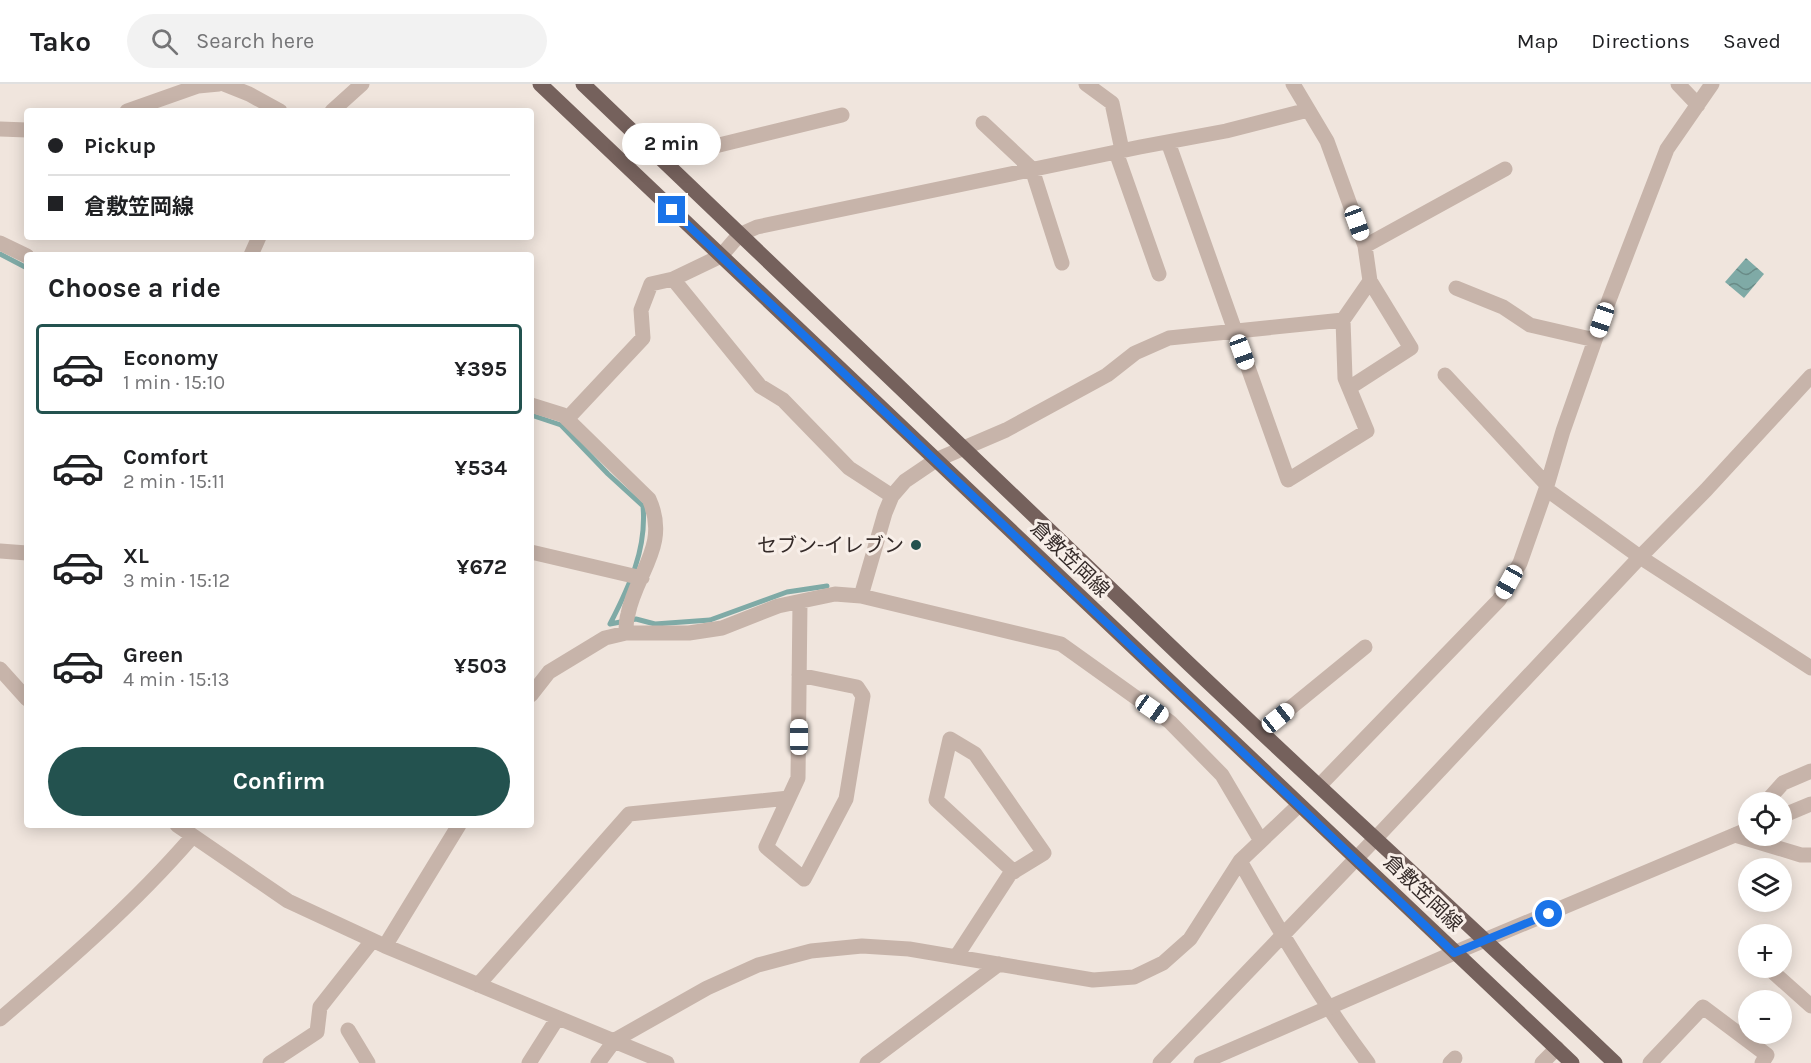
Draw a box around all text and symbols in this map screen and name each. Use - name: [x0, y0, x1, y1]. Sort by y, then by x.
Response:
- search box: [127, 14, 547, 68]
- text: Tako: [30, 25, 91, 58]
- icon: search: [148, 25, 181, 58]
- text: Search here: [196, 28, 314, 54]
- text: Map: [1517, 29, 1558, 53]
- text: Directions: [1591, 29, 1690, 53]
- text: Saved: [1723, 29, 1781, 53]
- callout: 2 min: [622, 123, 722, 165]
- text: 2 min: [644, 132, 699, 155]
- text: Pickup: [84, 133, 156, 159]
- text: 倉敷笠岡線: [84, 194, 194, 220]
- route end: [658, 196, 685, 223]
- car: [1342, 203, 1372, 243]
- text: Choose a ride: [48, 272, 221, 304]
- car: [1588, 300, 1616, 340]
- car: [1227, 332, 1257, 372]
- icon: car: [51, 342, 105, 396]
- text: Economy: [123, 345, 218, 371]
- text: ¥395: [454, 356, 507, 382]
- text: 1 min · 15:10: [123, 371, 225, 394]
- icon: car: [51, 441, 105, 495]
- text: Comfort: [123, 444, 208, 470]
- text: ¥534: [455, 455, 507, 481]
- text: 2 min · 15:11: [123, 470, 225, 493]
- street label: 倉敷笠岡線: [1026, 516, 1114, 602]
- place label: セブン-イレブン: [757, 534, 904, 557]
- marker: セブン-イレブン: [909, 538, 923, 552]
- icon: car: [51, 540, 105, 594]
- text: XL: [123, 543, 149, 569]
- text: ¥672: [456, 554, 507, 580]
- car: [1492, 562, 1526, 602]
- text: 3 min · 15:12: [123, 569, 230, 592]
- icon: car: [51, 639, 105, 693]
- text: Green: [123, 642, 184, 668]
- text: ¥503: [454, 653, 507, 679]
- text: 4 min · 15:13: [123, 668, 230, 691]
- car: [1132, 691, 1172, 727]
- car: [1258, 700, 1298, 736]
- car: [790, 719, 808, 755]
- button: Confirm: [48, 747, 510, 816]
- map controls: [1738, 792, 1792, 1044]
- button: locate: [1738, 792, 1792, 846]
- street label: 倉敷笠岡線: [1379, 850, 1467, 936]
- button: layers: [1738, 858, 1792, 912]
- route start: [1535, 900, 1562, 927]
- button: +: [1738, 924, 1792, 978]
- button: −: [1738, 990, 1792, 1044]

